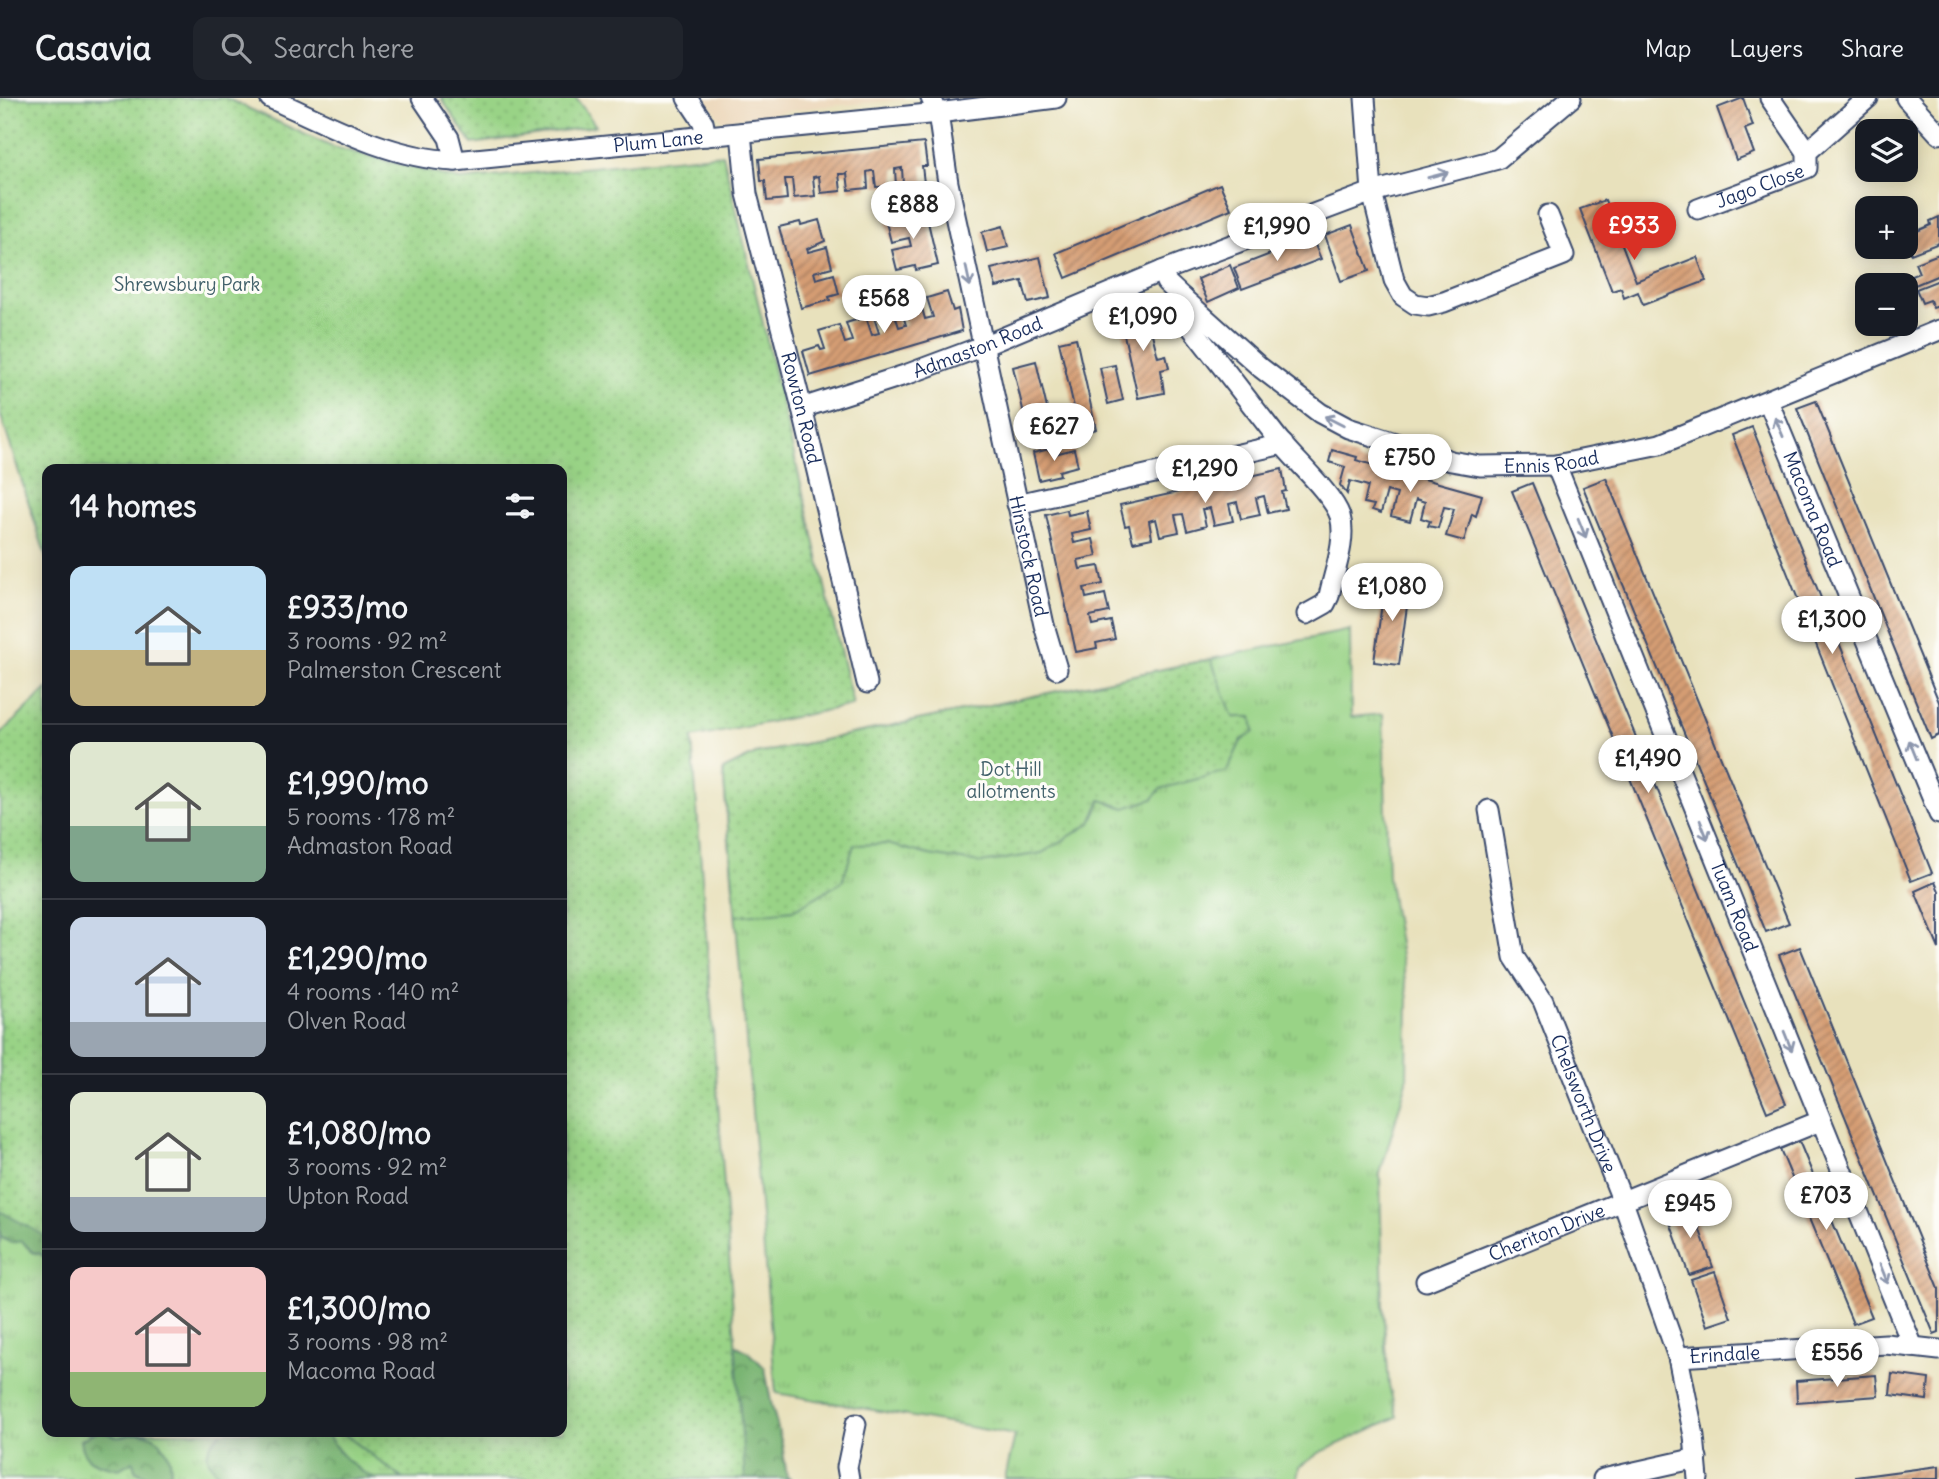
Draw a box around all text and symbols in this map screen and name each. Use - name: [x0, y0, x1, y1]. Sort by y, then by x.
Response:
- search box: [193, 17, 683, 80]
- text: Casavia: [35, 27, 151, 69]
- icon: search: [217, 29, 255, 67]
- text: Search here: [273, 32, 414, 65]
- text: Map: [1645, 33, 1691, 63]
- text: Layers: [1729, 33, 1803, 63]
- text: Share: [1841, 33, 1904, 63]
- map controls: [1855, 119, 1918, 336]
- button: layers: [1855, 119, 1918, 182]
- street label: Plum Lane: [612, 124, 704, 157]
- street label: Jago Close: [1712, 158, 1807, 213]
- one-way arrow: [1426, 168, 1449, 181]
- pin: £888: [872, 181, 954, 241]
- text: £888: [887, 189, 939, 218]
- button: +: [1855, 196, 1918, 259]
- pin: £933: [1593, 202, 1675, 262]
- pin: £1,990: [1220, 204, 1334, 263]
- text: £933: [1608, 210, 1660, 239]
- text: £1,990: [1243, 211, 1311, 240]
- one-way arrow: [962, 264, 976, 287]
- park label: Shrewsbury Park: [114, 272, 261, 296]
- button: −: [1855, 273, 1918, 336]
- pin: £568: [843, 275, 925, 335]
- text: £568: [858, 283, 910, 312]
- pin: £1,090: [1086, 294, 1200, 353]
- text: £1,090: [1108, 301, 1178, 330]
- street label: Admaston Road: [910, 311, 1046, 383]
- street label: Rowton Road: [776, 349, 827, 466]
- pin: £627: [1013, 404, 1095, 463]
- text: £627: [1029, 411, 1079, 440]
- one-way arrow: [1324, 413, 1345, 427]
- one-way arrow: [1771, 417, 1784, 439]
- pin: £750: [1369, 434, 1451, 494]
- text: £750: [1384, 442, 1436, 471]
- street label: Ennis Road: [1504, 445, 1601, 478]
- pin: £1,290: [1148, 446, 1262, 505]
- street label: Macoma Road: [1778, 448, 1847, 570]
- text: £1,290: [1172, 453, 1238, 482]
- text: 14 homes: [70, 487, 197, 525]
- icon: filters: [501, 487, 539, 525]
- street label: Hinstock Road: [1004, 493, 1054, 619]
- one-way arrow: [1576, 517, 1589, 538]
- pin: £1,080: [1335, 564, 1449, 623]
- text: £1,080: [1357, 571, 1427, 600]
- text: £933/mo: [287, 588, 408, 626]
- icon: home: [126, 594, 210, 678]
- pin: £1,300: [1775, 596, 1889, 656]
- text: £1,300: [1797, 604, 1867, 633]
- text: 3 rooms · 92 m²: [287, 626, 447, 655]
- text: Palmerston Crescent: [287, 655, 502, 684]
- pin: £1,490: [1591, 736, 1705, 795]
- one-way arrow: [1906, 740, 1919, 762]
- text: £1,490: [1614, 743, 1682, 772]
- park label: Dot Hill allotments: [966, 757, 1056, 803]
- text: £1,990/mo: [287, 764, 429, 802]
- icon: home: [126, 770, 210, 854]
- text: 5 rooms · 178 m²: [287, 802, 455, 831]
- one-way arrow: [1698, 818, 1711, 840]
- text: Admaston Road: [287, 831, 452, 860]
- street label: Tuam Road: [1705, 857, 1764, 955]
- text: £1,290/mo: [287, 939, 428, 977]
- icon: home: [126, 945, 210, 1029]
- text: 4 rooms · 140 m²: [287, 977, 459, 1006]
- text: Olven Road: [287, 1006, 406, 1035]
- one-way arrow: [1783, 1030, 1796, 1051]
- street label: Chelsworth Drive: [1545, 1031, 1622, 1176]
- text: £1,080/mo: [287, 1114, 431, 1152]
- icon: home: [126, 1120, 210, 1204]
- text: 3 rooms · 92 m²: [287, 1152, 447, 1181]
- pin: £703: [1785, 1172, 1867, 1232]
- pin: £945: [1649, 1180, 1731, 1240]
- text: £703: [1800, 1180, 1852, 1209]
- text: Upton Road: [287, 1181, 409, 1210]
- text: £945: [1664, 1188, 1716, 1217]
- street label: Cheriton Drive: [1485, 1198, 1608, 1266]
- one-way arrow: [1878, 1263, 1891, 1285]
- text: £1,300/mo: [287, 1289, 431, 1327]
- icon: home: [126, 1295, 210, 1379]
- text: 3 rooms · 98 m²: [287, 1327, 448, 1356]
- pin: £556: [1796, 1330, 1878, 1389]
- text: £556: [1811, 1337, 1863, 1366]
- street label: Erindale: [1689, 1340, 1761, 1368]
- text: Macoma Road: [287, 1356, 436, 1385]

